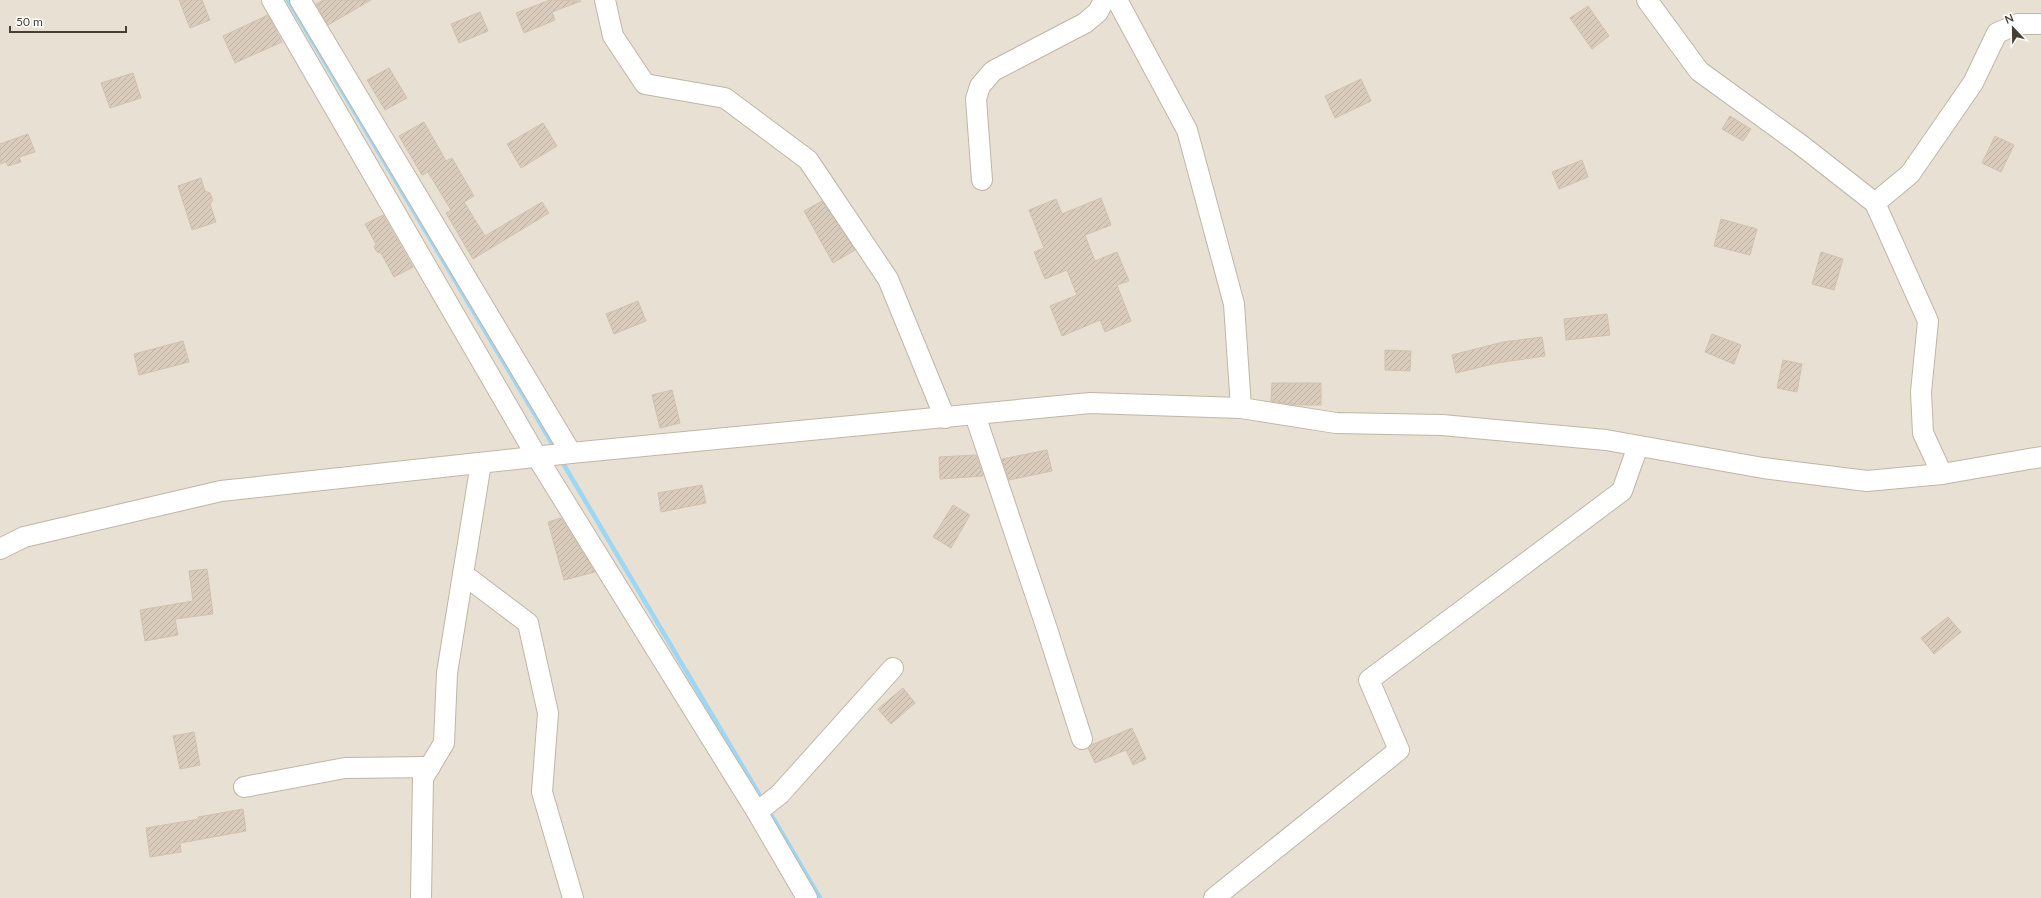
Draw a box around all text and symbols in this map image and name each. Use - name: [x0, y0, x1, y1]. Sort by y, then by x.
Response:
- scale bar: [10, 8, 126, 34]
- north arrow: [1993, 8, 2033, 48]
- text: N: [2003, 11, 2015, 26]
- text: 50 m: [16, 14, 43, 29]

